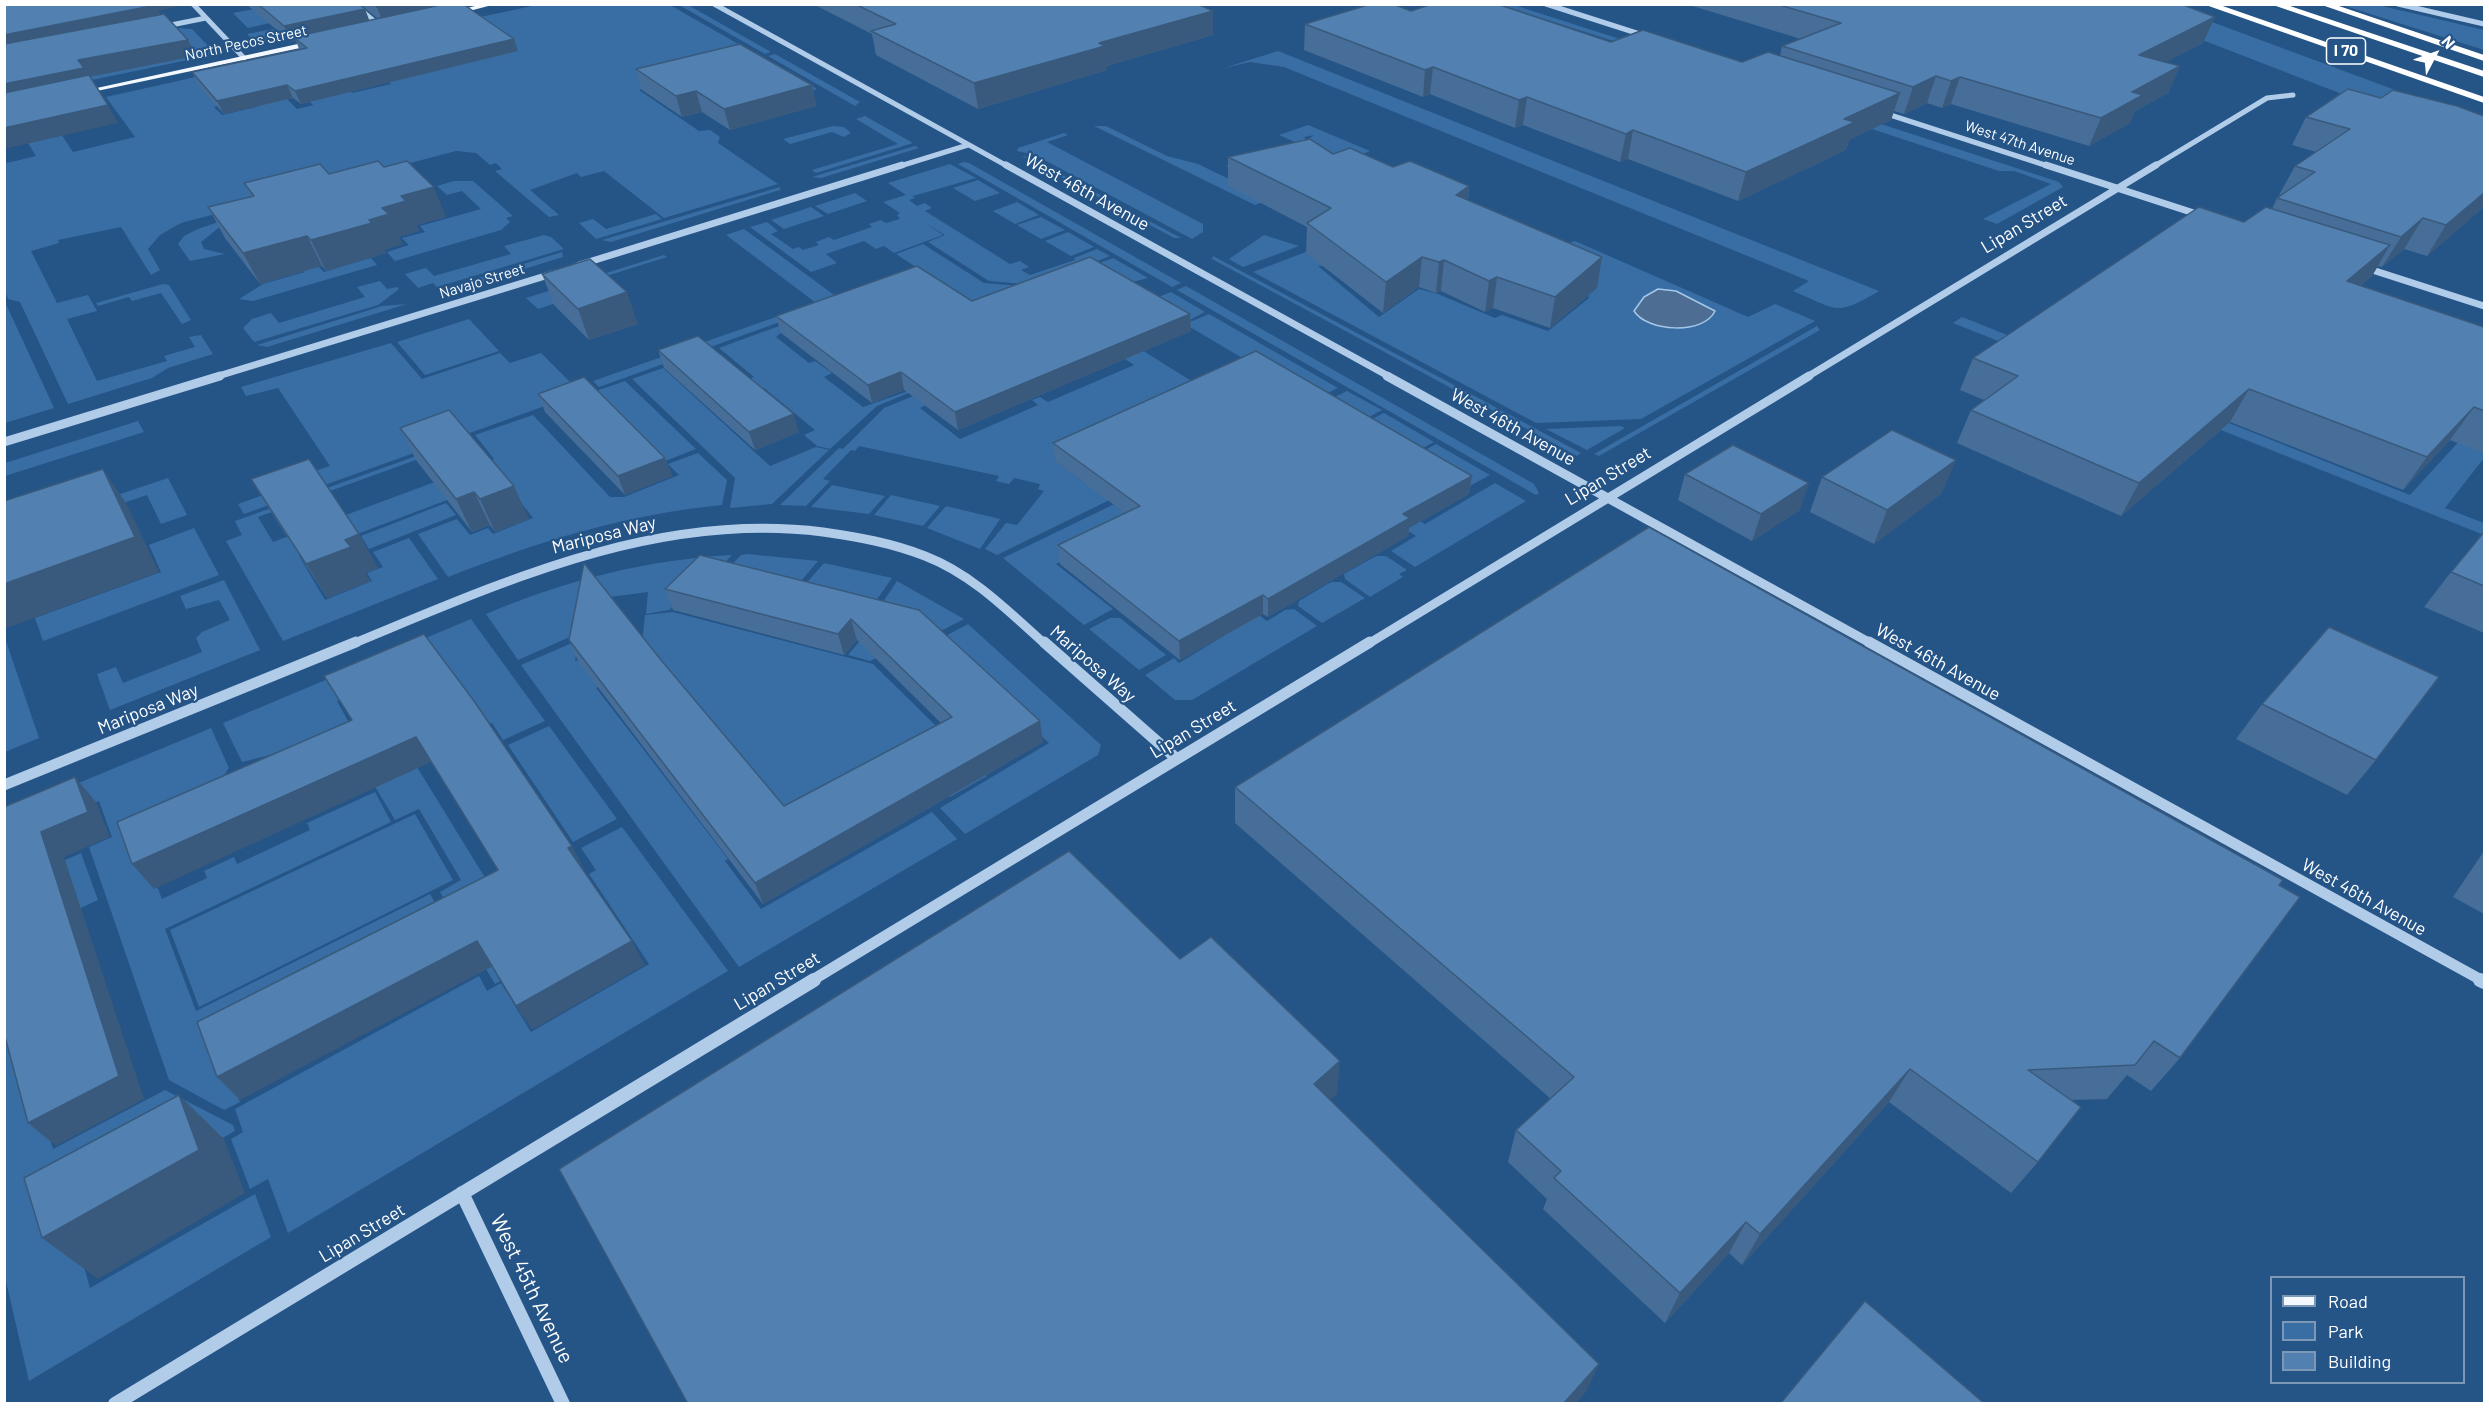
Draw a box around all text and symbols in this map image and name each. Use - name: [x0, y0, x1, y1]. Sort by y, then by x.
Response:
- street label: North Pecos Street: [183, 21, 309, 65]
- north arrow: [2405, 24, 2465, 84]
- text: N: [2438, 32, 2460, 52]
- road number: I 70: [2326, 38, 2366, 64]
- street label: West 47th Avenue: [1962, 117, 2078, 169]
- street label: West 46th Avenue: [1021, 149, 1153, 235]
- street label: Lipan Street: [1977, 190, 2071, 258]
- street label: Navajo Street: [437, 260, 527, 302]
- street label: West 46th Avenue: [1447, 384, 1579, 470]
- street label: Lipan Street: [1561, 442, 1655, 510]
- street label: Mariposa Way: [550, 512, 658, 558]
- street label: West 46th Avenue: [1872, 619, 2004, 705]
- street label: Mariposa Way: [1046, 621, 1140, 707]
- street label: Mariposa Way: [95, 679, 201, 739]
- street label: Lipan Street: [1146, 695, 1240, 763]
- street label: West 46th Avenue: [2298, 854, 2430, 940]
- street label: Lipan Street: [730, 947, 824, 1015]
- street label: Lipan Street: [315, 1199, 409, 1267]
- street label: West 45th Avenue: [485, 1210, 579, 1368]
- legend: [2270, 1276, 2465, 1384]
- text: Road: [2328, 1290, 2368, 1312]
- text: Park: [2328, 1320, 2363, 1342]
- text: Building: [2328, 1350, 2391, 1372]

